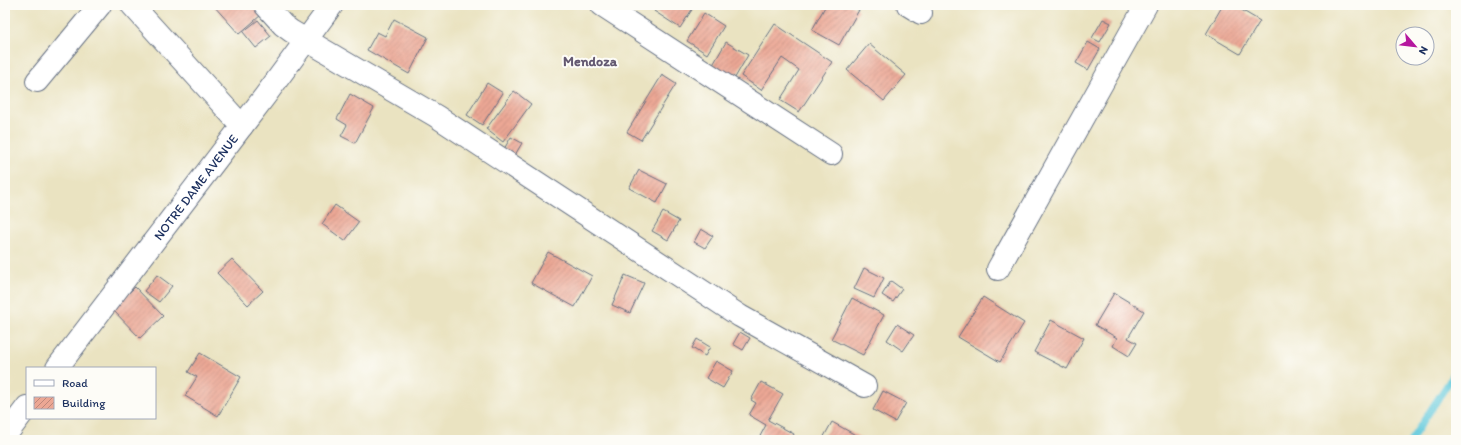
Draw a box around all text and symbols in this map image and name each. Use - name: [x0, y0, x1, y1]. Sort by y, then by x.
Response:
- north arrow: [1395, 26, 1435, 66]
- text: N: [1416, 44, 1431, 57]
- district label: Mendoza: [563, 53, 618, 70]
- street label: NOTRE DAME AVENUE: [151, 131, 241, 243]
- legend: [26, 367, 156, 419]
- text: Road: [62, 376, 88, 390]
- text: Building: [62, 396, 106, 410]

